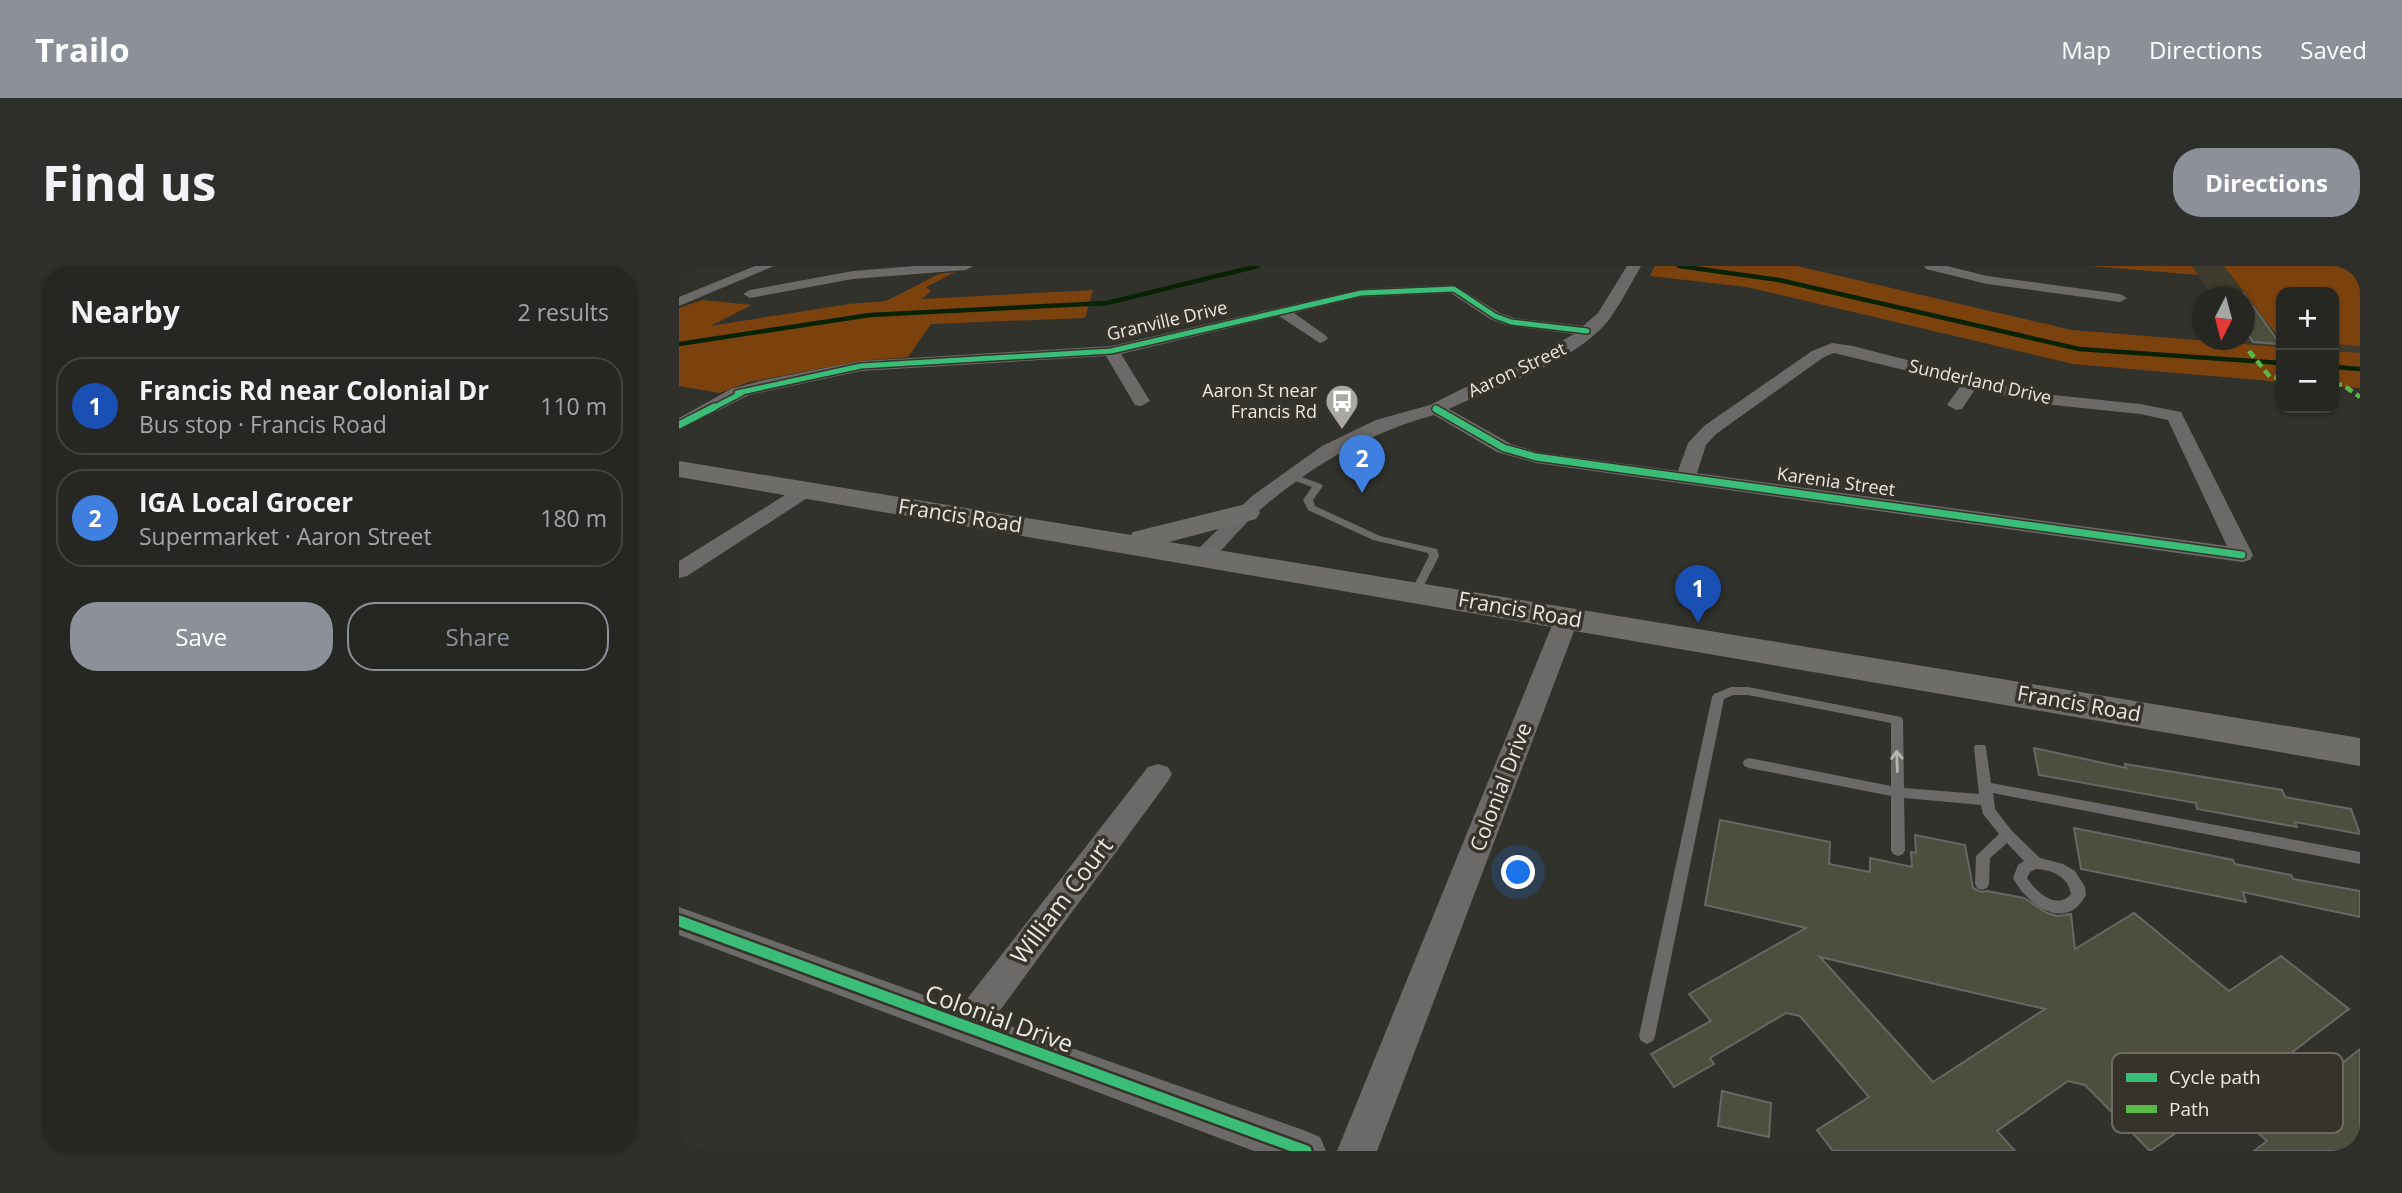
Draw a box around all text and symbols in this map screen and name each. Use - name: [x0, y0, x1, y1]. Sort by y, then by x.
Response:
- text: Trailo: [35, 27, 130, 72]
- text: Map: [2061, 33, 2111, 66]
- text: Directions: [2149, 33, 2262, 66]
- text: Saved: [2300, 33, 2367, 66]
- button: Directions: [2173, 148, 2360, 217]
- text: Find us: [42, 149, 216, 215]
- north arrow: [2192, 287, 2255, 350]
- map controls: [2276, 287, 2339, 413]
- button: +: [2276, 287, 2339, 350]
- text: Nearby: [70, 291, 180, 332]
- street label: Granville Drive: [1104, 295, 1229, 346]
- text: 2 results: [518, 296, 609, 328]
- street label: Aaron Street: [1464, 336, 1569, 402]
- button: −: [2276, 350, 2339, 413]
- street label: Sunderland Drive: [1907, 353, 2054, 409]
- text: Francis Rd near Colonial Dr: [139, 372, 489, 408]
- place label: Aaron St near Francis Rd: [1202, 378, 1318, 423]
- bus stop icon: Aaron St near Francis Rd: [1323, 382, 1361, 431]
- text: 1: [88, 390, 102, 422]
- text: 110 m: [540, 390, 607, 422]
- text: Bus stop · Francis Road: [139, 408, 387, 440]
- pin: 2: [1339, 435, 1385, 493]
- street label: Karenia Street: [1776, 461, 1897, 501]
- text: IGA Local Grocer: [139, 484, 353, 520]
- street label: Francis Road: [896, 491, 1024, 539]
- text: 2: [88, 502, 102, 534]
- text: 180 m: [540, 502, 607, 534]
- text: Supermarket · Aaron Street: [139, 520, 432, 552]
- pin: 1: [1675, 565, 1721, 623]
- street label: Francis Road: [1456, 584, 1584, 634]
- button: Save: [70, 602, 333, 671]
- button: Share: [347, 602, 609, 671]
- street label: Francis Road: [2015, 678, 2143, 728]
- street label: Colonial Drive: [1463, 718, 1537, 855]
- one-way arrow: [1890, 750, 1903, 773]
- street label: William Court: [1002, 830, 1119, 970]
- your location: [1501, 855, 1535, 889]
- street label: Colonial Drive: [921, 976, 1078, 1060]
- legend: [2112, 1053, 2343, 1133]
- text: Cycle path: [2169, 1064, 2261, 1090]
- text: Path: [2169, 1096, 2209, 1122]

